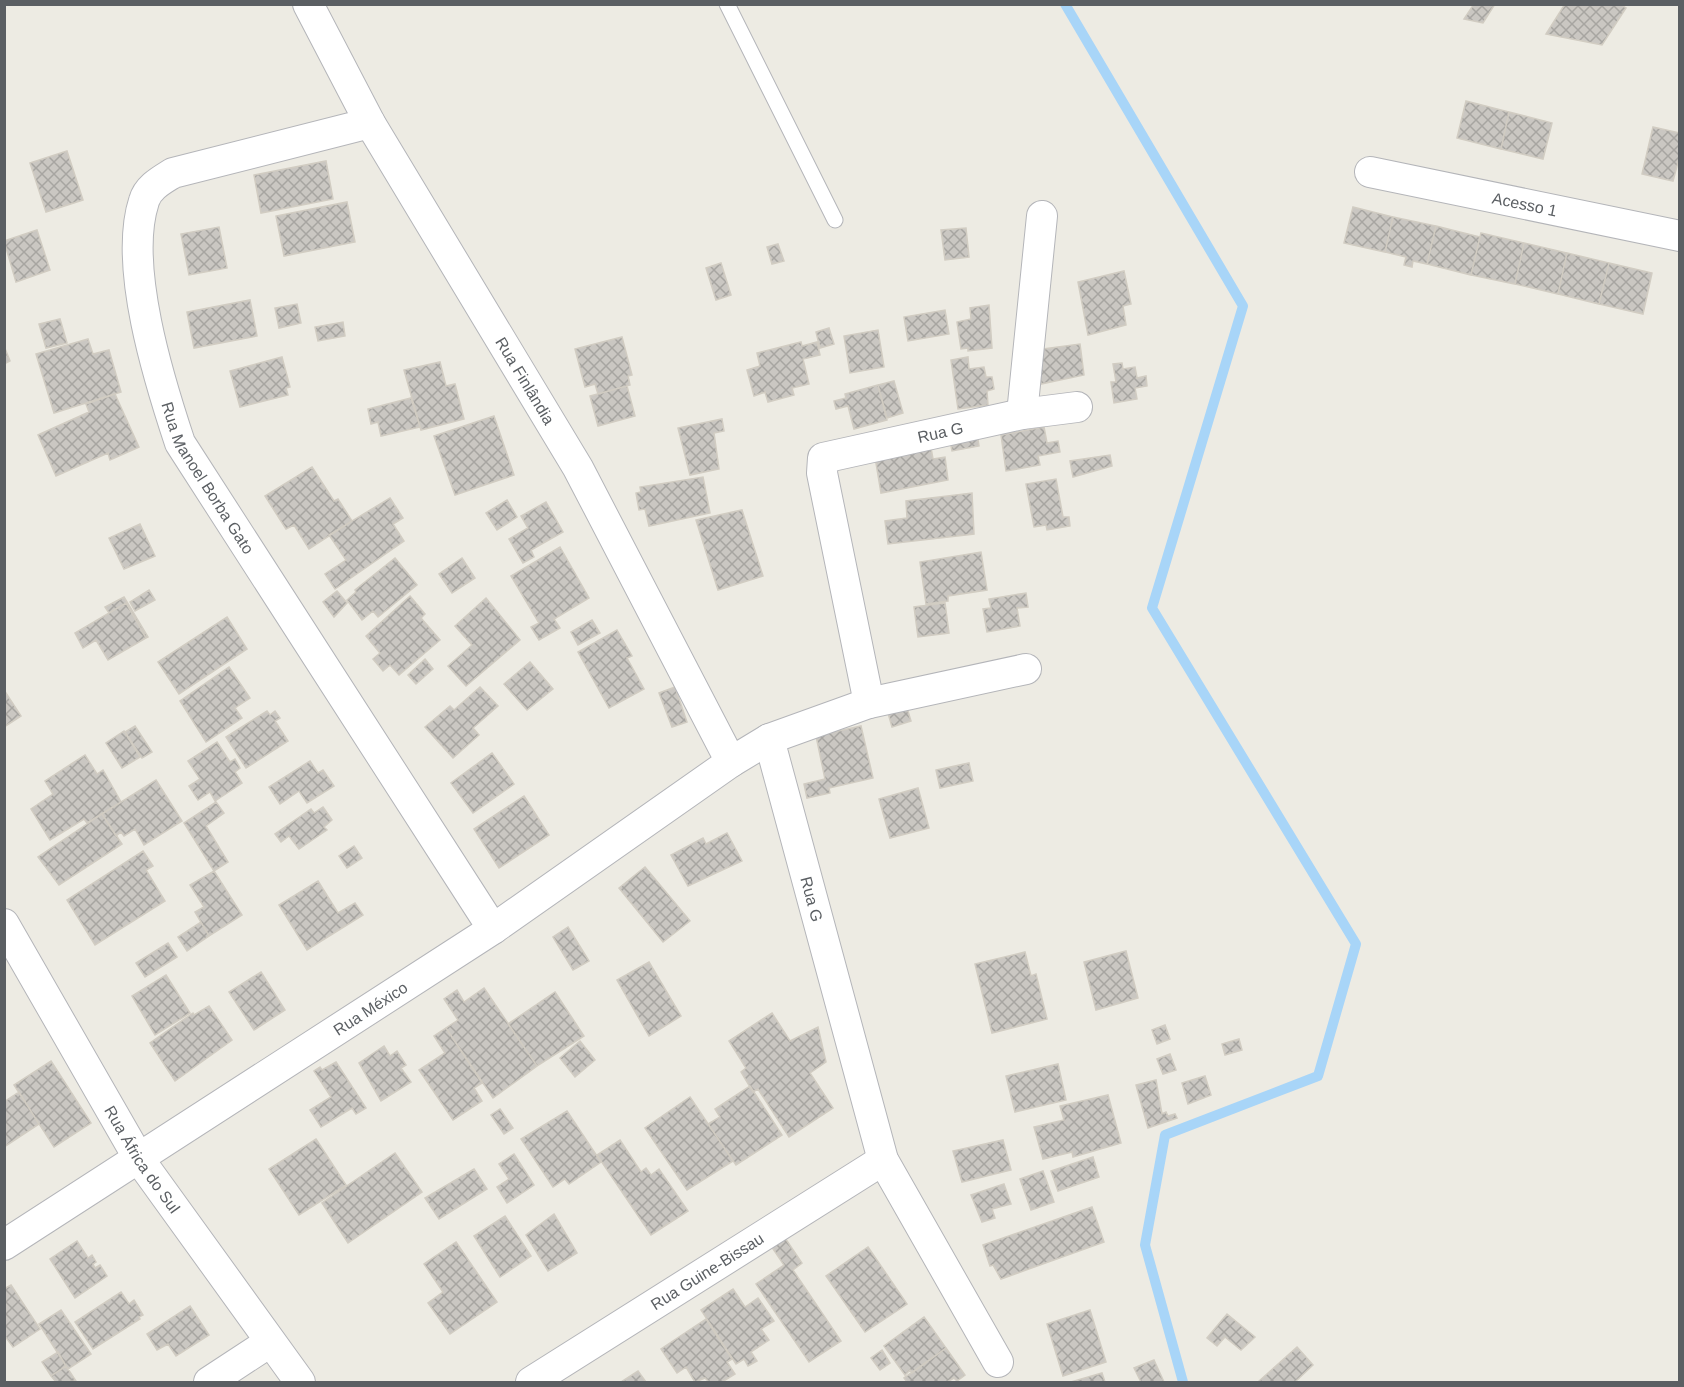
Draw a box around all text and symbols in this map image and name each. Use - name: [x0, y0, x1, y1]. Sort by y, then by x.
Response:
- street label: Acesso 1: [1491, 189, 1559, 219]
- street label: Rua Finlândia: [492, 334, 558, 428]
- street label: Rua Manoel Borba Gato: [158, 400, 257, 557]
- street label: Rua G: [916, 419, 965, 446]
- street label: Rua G: [797, 875, 826, 924]
- street label: Rua México: [330, 979, 411, 1039]
- street label: Rua África do Sul: [101, 1103, 183, 1216]
- street label: Rua Guine-Bissau: [648, 1230, 767, 1313]

